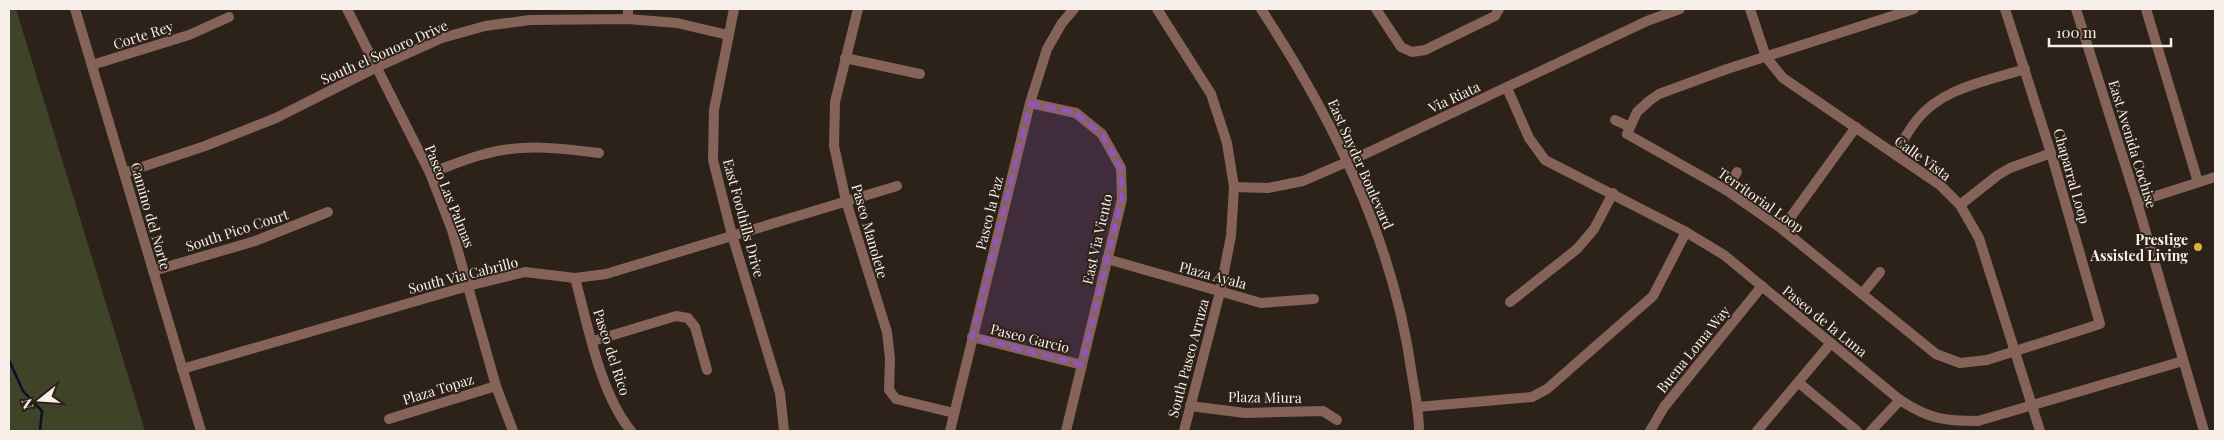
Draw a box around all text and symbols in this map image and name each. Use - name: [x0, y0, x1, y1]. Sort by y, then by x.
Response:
- street label: South el Sonoro Drive: [317, 15, 451, 89]
- scale bar: [2049, 15, 2172, 47]
- street label: Corte Rey: [111, 16, 175, 54]
- text: 100 m: [2056, 22, 2097, 42]
- street label: Via Riata: [1424, 77, 1483, 118]
- street label: East Avenida Cochise: [2105, 78, 2161, 210]
- street label: East Snyder Boulevard: [1324, 96, 1398, 232]
- street label: Chaparral Loop: [2049, 126, 2095, 226]
- street label: Calle Vista: [1891, 131, 1955, 185]
- street label: Paseo Las Palmas: [421, 142, 479, 250]
- street label: East Foothills Drive: [719, 157, 769, 279]
- street label: Camino del Norte: [127, 160, 175, 272]
- street label: Territorial Loop: [1714, 163, 1808, 237]
- street label: Paseo la Paz: [971, 174, 1007, 252]
- street label: Paseo Manolete: [847, 181, 893, 281]
- street label: East Via Viento: [1077, 192, 1117, 286]
- street label: South Pico Court: [183, 204, 292, 256]
- place label: Prestige Assisted Living: [2090, 230, 2188, 265]
- marker: Prestige Assisted Living: [2192, 241, 2204, 253]
- street label: South Via Cabrillo: [406, 252, 520, 298]
- street label: Plaza Ayala: [1177, 257, 1249, 293]
- street label: Paseo de la Luna: [1779, 281, 1871, 361]
- street label: South Paseo Arruza: [1163, 297, 1213, 419]
- street label: Buena Loma Way: [1652, 302, 1734, 396]
- street label: Paseo del Rico: [589, 306, 635, 398]
- street label: Paseo Garcio: [988, 319, 1072, 357]
- street label: Plaza Topaz: [400, 369, 476, 409]
- north arrow: [15, 375, 65, 425]
- street label: Plaza Miura: [1228, 387, 1302, 407]
- text: N: [17, 396, 38, 412]

